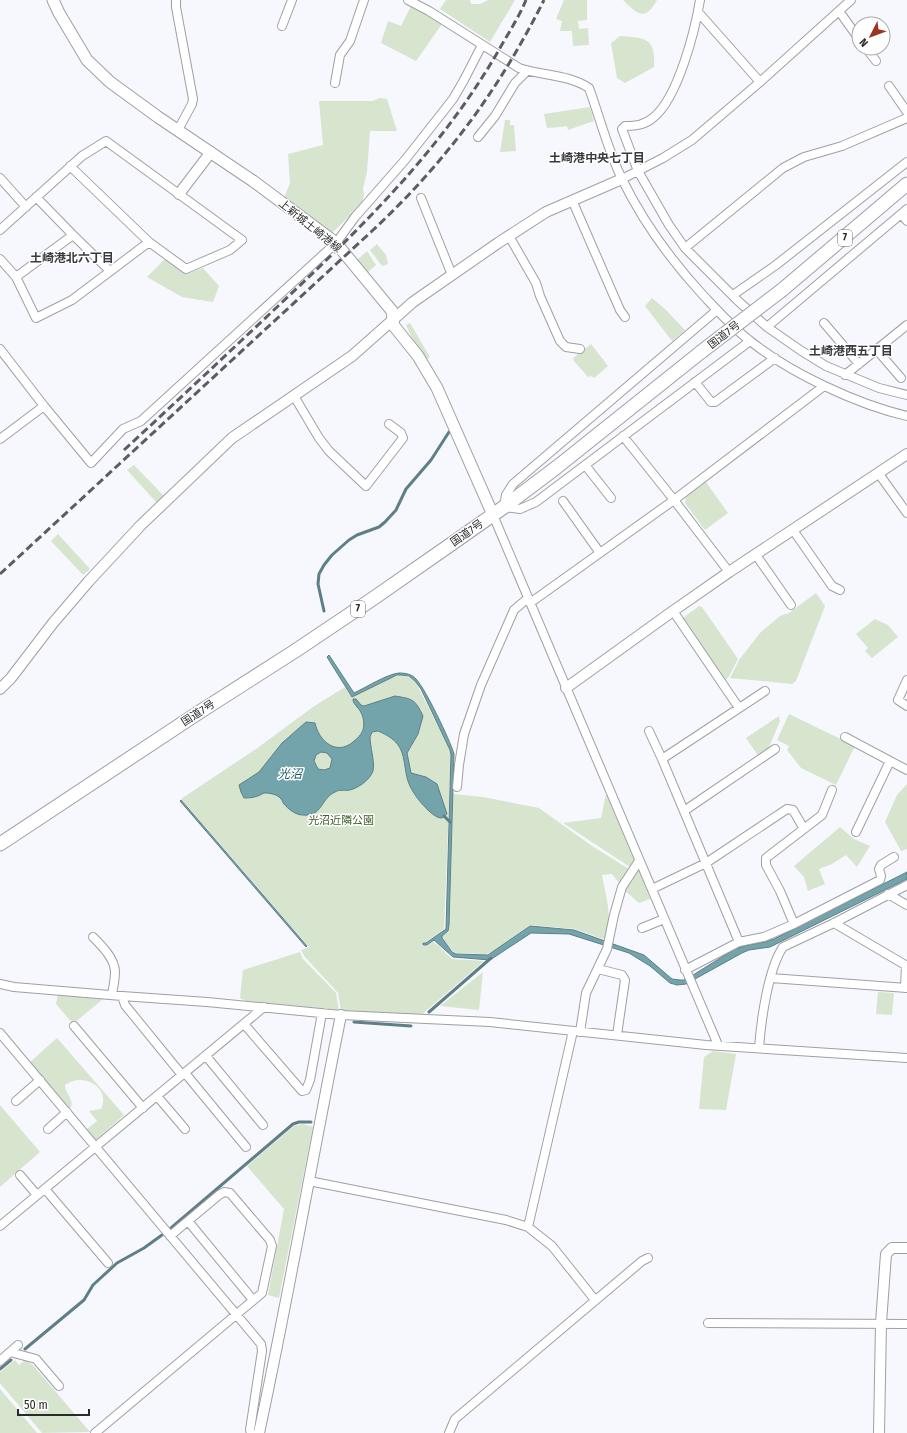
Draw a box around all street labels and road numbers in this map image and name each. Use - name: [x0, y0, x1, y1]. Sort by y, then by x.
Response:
- street label: 上新城土崎港線: [276, 197, 344, 255]
- road number: 7: [838, 230, 852, 246]
- street label: 国道7号: [705, 318, 743, 352]
- street label: 国道7号: [448, 517, 486, 549]
- road number: 7: [351, 601, 365, 617]
- street label: 国道7号: [179, 697, 217, 729]

